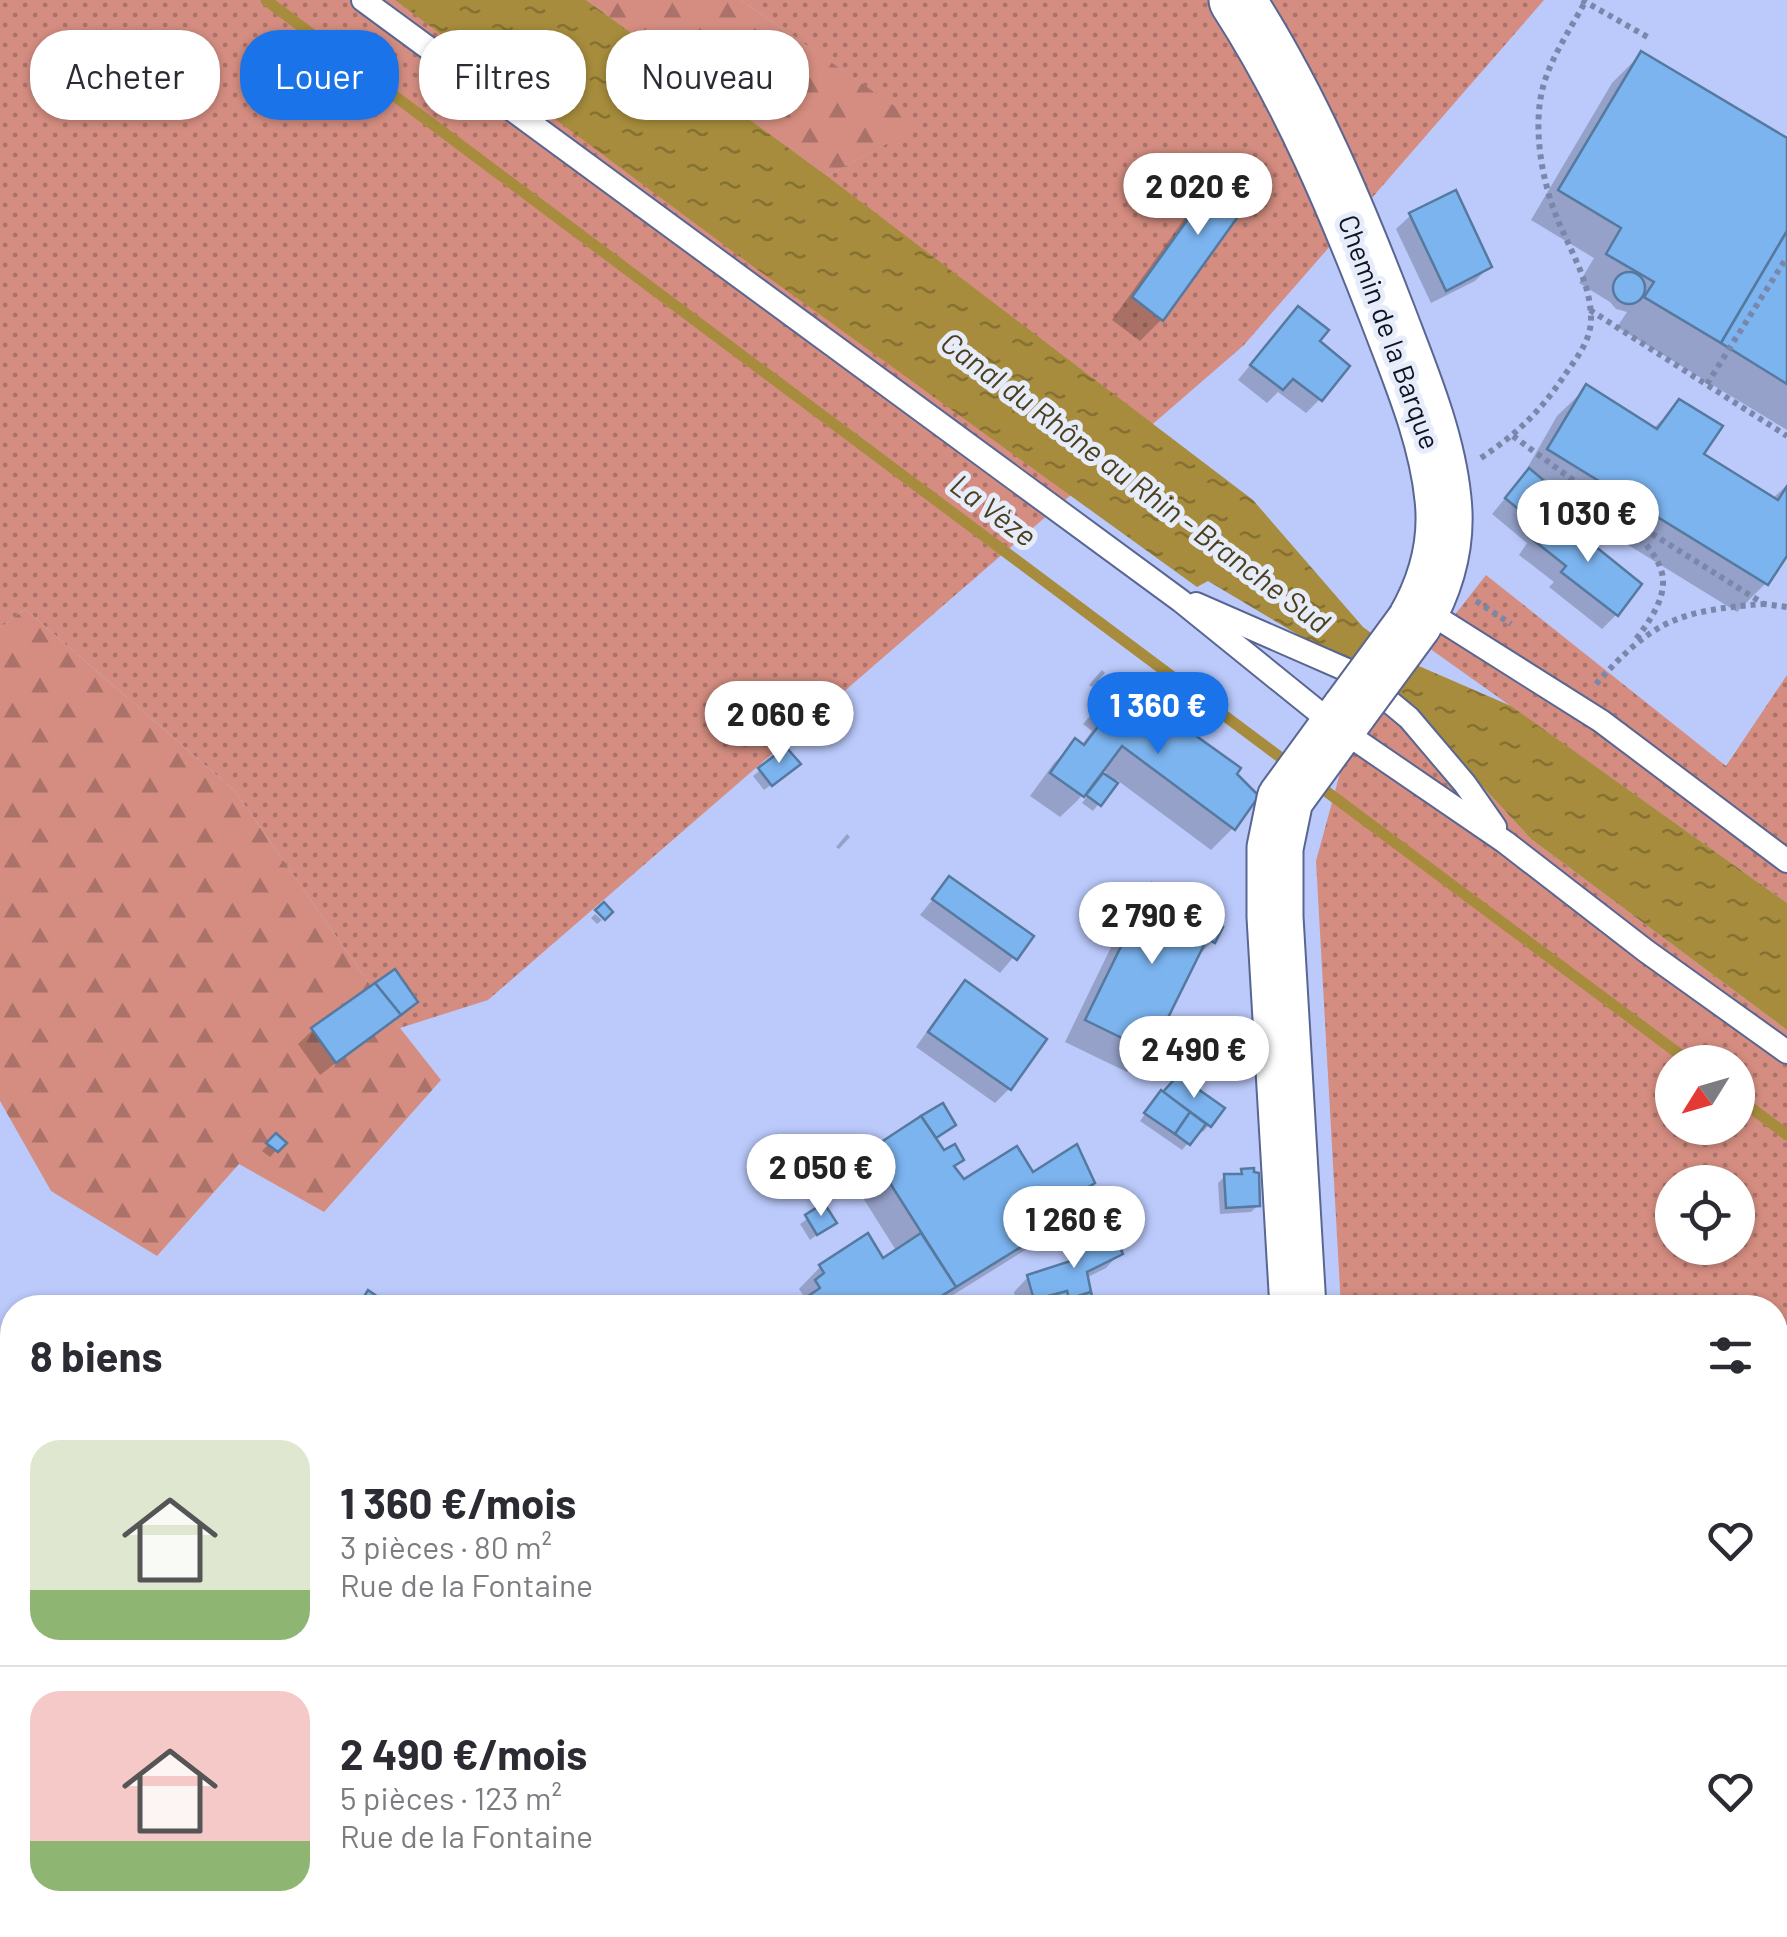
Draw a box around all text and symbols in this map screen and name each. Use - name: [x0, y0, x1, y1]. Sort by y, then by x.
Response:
- chip: Acheter: [30, 30, 220, 120]
- chip: Louer: [240, 30, 399, 120]
- chip: Filtres: [419, 30, 586, 120]
- chip: Nouveau: [606, 30, 809, 120]
- pin: 2 020 €: [1106, 153, 1290, 238]
- text: 2 020 €: [1145, 166, 1251, 204]
- street label: Chemin de la Barque: [1332, 210, 1448, 453]
- water label: Canal du Rhône au Rhin - Branche Sud: [935, 323, 1338, 640]
- water label: La Vèze: [944, 466, 1044, 553]
- pin: 1 030 €: [1496, 480, 1680, 565]
- text: 1 030 €: [1539, 493, 1637, 531]
- pin: 1 360 €: [1066, 672, 1250, 757]
- pin: 2 060 €: [687, 681, 871, 766]
- text: 1 360 €: [1109, 685, 1207, 723]
- text: 2 060 €: [727, 694, 831, 732]
- pin: 2 790 €: [1060, 882, 1244, 967]
- text: 2 790 €: [1101, 895, 1203, 933]
- pin: 2 490 €: [1102, 1016, 1286, 1101]
- text: 2 490 €: [1141, 1029, 1247, 1067]
- north arrow: [1655, 1045, 1755, 1145]
- map controls: [1655, 1045, 1755, 1265]
- pin: 2 050 €: [729, 1134, 913, 1219]
- text: 2 050 €: [769, 1147, 873, 1185]
- button: locate: [1655, 1165, 1755, 1265]
- pin: 1 260 €: [982, 1186, 1166, 1271]
- text: 1 260 €: [1025, 1199, 1123, 1237]
- icon: filters: [1703, 1328, 1758, 1383]
- text: 8 biens: [30, 1330, 163, 1380]
- text: 1 360 €/mois: [340, 1477, 576, 1527]
- icon: home: [110, 1480, 230, 1600]
- icon: heart: [1703, 1513, 1758, 1568]
- text: 3 pièces · 80 m²: [340, 1527, 552, 1565]
- text: Rue de la Fontaine: [340, 1565, 593, 1603]
- text: 2 490 €/mois: [340, 1728, 587, 1778]
- icon: home: [110, 1731, 230, 1851]
- icon: heart: [1703, 1764, 1758, 1819]
- text: 5 pièces · 123 m²: [340, 1778, 562, 1816]
- text: Rue de la Fontaine: [340, 1816, 593, 1854]

